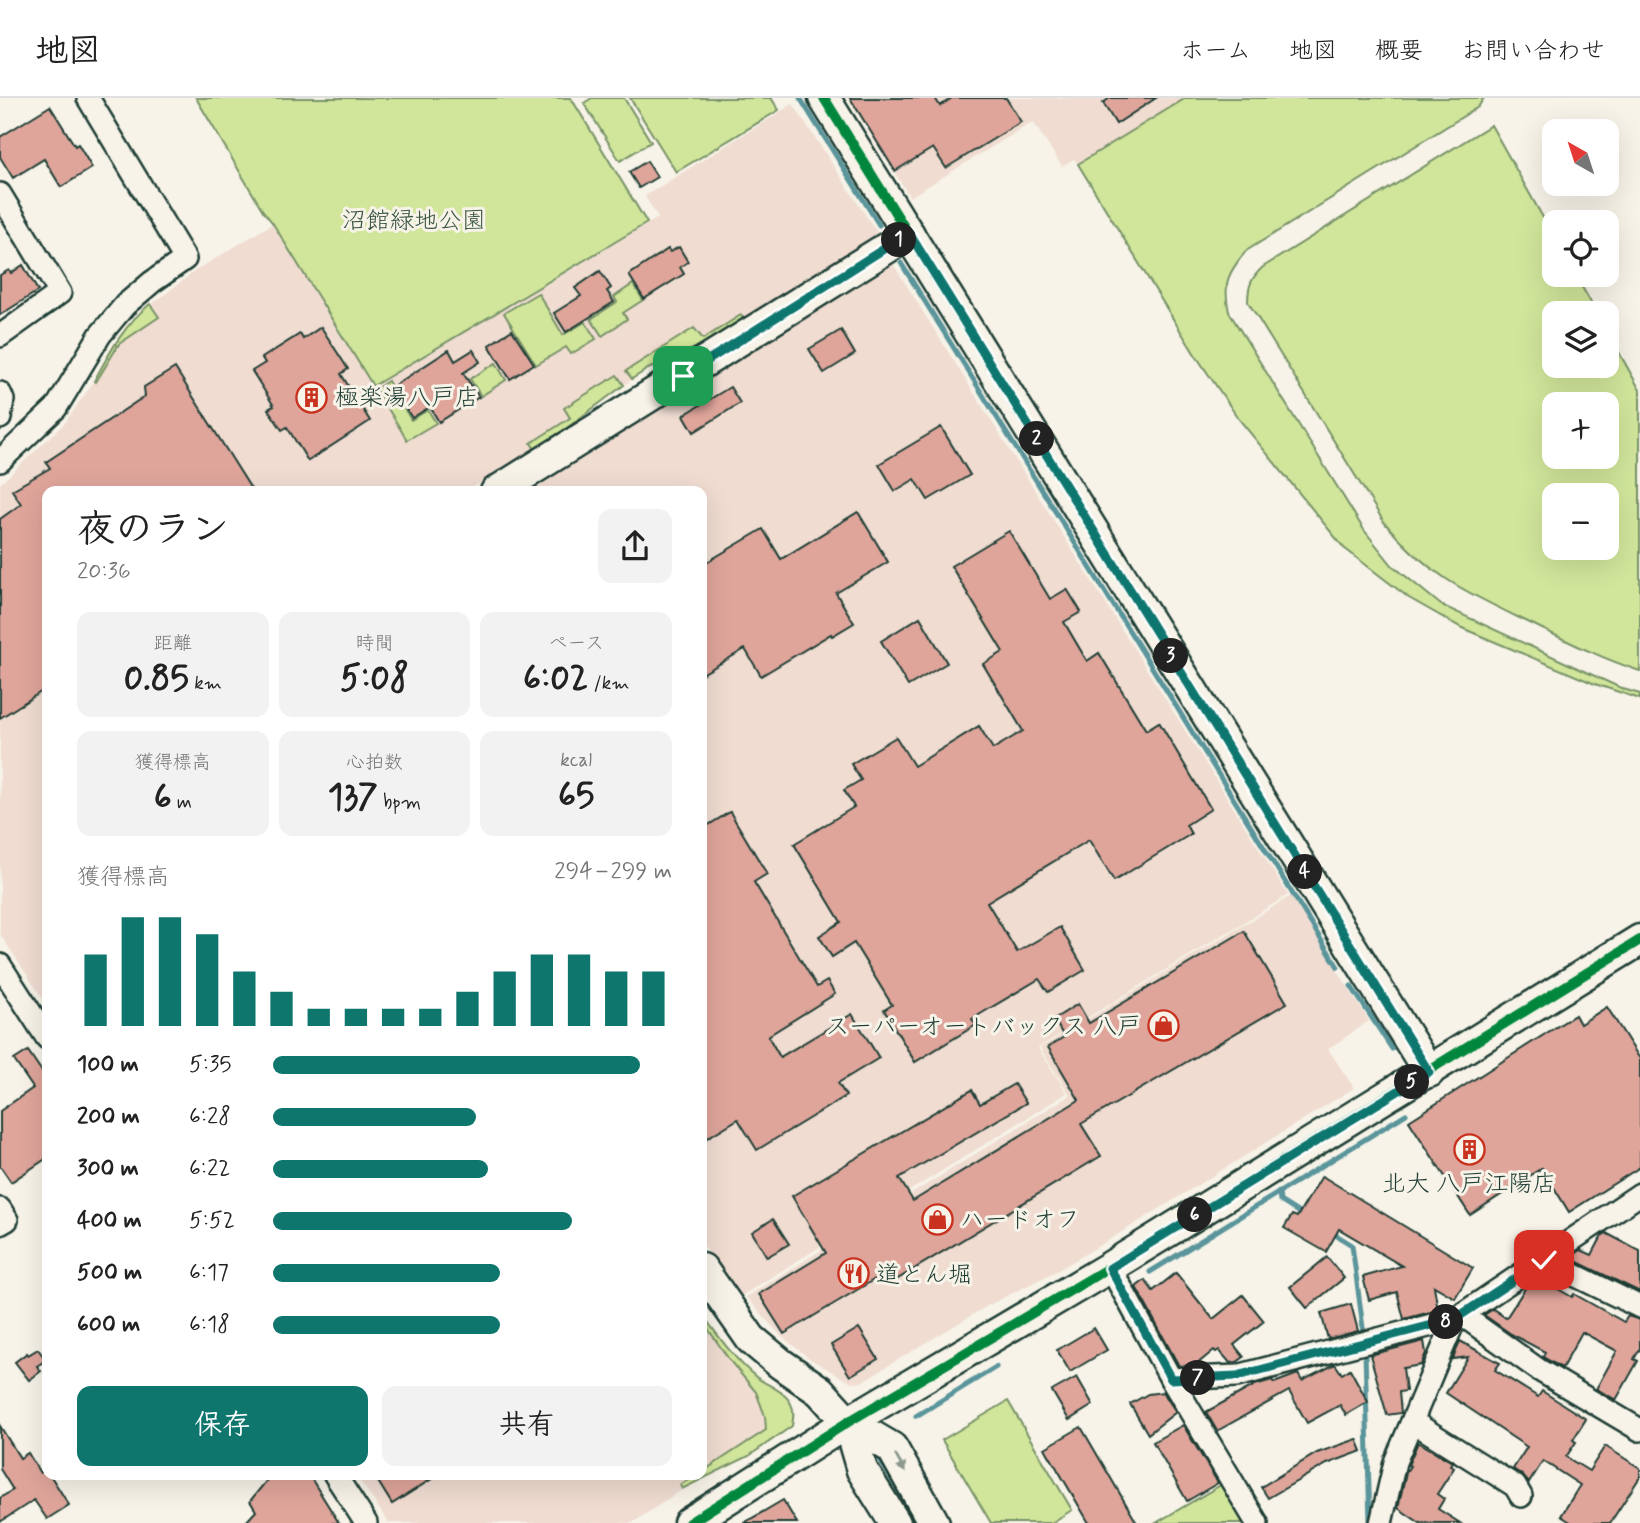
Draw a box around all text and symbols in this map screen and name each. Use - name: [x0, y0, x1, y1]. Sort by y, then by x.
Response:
- text: 地図: [35, 30, 101, 74]
- text: ホーム: [1180, 36, 1251, 67]
- text: 地図: [1289, 36, 1337, 67]
- text: 概要: [1375, 36, 1423, 67]
- text: お問い合わせ: [1461, 36, 1605, 67]
- north arrow: [1542, 119, 1619, 196]
- map controls: [1542, 119, 1619, 560]
- park label: 沼館緑地公園: [342, 206, 486, 237]
- button: locate: [1542, 210, 1619, 287]
- pin: 1: [881, 222, 916, 258]
- text: 1: [894, 227, 903, 252]
- button: layers: [1542, 301, 1619, 378]
- pin: [653, 346, 713, 406]
- icon: arrive: [664, 357, 702, 395]
- building icon: 極楽湯八戸店: [295, 380, 329, 414]
- place label: 極楽湯八戸店: [335, 383, 479, 414]
- button: +: [1542, 392, 1619, 469]
- pin: 2: [1020, 422, 1054, 456]
- text: 2: [1032, 426, 1041, 451]
- button: −: [1542, 483, 1619, 560]
- text: 夜のラン: [77, 506, 229, 555]
- button: share: [598, 509, 672, 583]
- text: 20:36: [77, 557, 131, 587]
- text: 距離: [154, 631, 192, 656]
- text: 時間: [355, 631, 394, 656]
- text: ペース: [548, 631, 604, 656]
- pin: 3: [1154, 638, 1188, 674]
- text: 3: [1166, 643, 1175, 668]
- text: 0.85: [124, 656, 189, 702]
- text: 5:08: [340, 656, 409, 702]
- text: 6:02: [523, 656, 588, 702]
- text: km: [189, 671, 222, 696]
- text: /km: [588, 671, 629, 696]
- text: kcal: [560, 748, 592, 773]
- text: 獲得標高: [135, 750, 211, 775]
- text: 心拍数: [346, 750, 403, 775]
- text: 65: [558, 773, 594, 819]
- text: 6: [154, 775, 172, 821]
- text: 137: [328, 775, 378, 821]
- text: m: [172, 790, 192, 815]
- text: bpm: [378, 790, 421, 815]
- pin: 4: [1288, 854, 1322, 890]
- text: 294–299 m: [554, 857, 672, 887]
- text: 4: [1299, 859, 1310, 884]
- text: 獲得標高: [77, 863, 169, 893]
- shop icon: スーパーオートバックス 八戸: [1147, 1009, 1181, 1043]
- place label: スーパーオートバックス 八戸: [825, 1012, 1141, 1043]
- text: 100 m: [77, 1050, 139, 1080]
- text: 5:35: [189, 1050, 232, 1080]
- pin: 5: [1394, 1065, 1430, 1100]
- text: 5: [1406, 1069, 1417, 1094]
- text: 200 m: [77, 1102, 140, 1132]
- text: 6:28: [189, 1102, 231, 1132]
- building icon: 北大 八戸江陽店: [1452, 1132, 1486, 1166]
- text: 300 m: [77, 1154, 139, 1184]
- text: 6:22: [189, 1154, 230, 1184]
- place label: 北大 八戸江陽店: [1382, 1169, 1556, 1200]
- pin: 6: [1178, 1198, 1212, 1232]
- shop icon: ハードオフ: [920, 1202, 954, 1236]
- text: 6: [1190, 1202, 1199, 1227]
- place label: ハードオフ: [960, 1205, 1080, 1236]
- text: 400 m: [77, 1206, 142, 1236]
- text: 5:52: [189, 1206, 235, 1236]
- pin: [1514, 1230, 1574, 1290]
- icon: check: [1525, 1241, 1563, 1279]
- restaurant icon: 道とん堀: [836, 1257, 870, 1291]
- text: 500 m: [77, 1258, 142, 1288]
- text: 6:17: [189, 1258, 229, 1288]
- place label: 道とん堀: [876, 1260, 972, 1291]
- pin: 8: [1428, 1304, 1464, 1340]
- text: 8: [1440, 1309, 1451, 1334]
- text: 600 m: [77, 1310, 140, 1340]
- text: 6:18: [189, 1310, 230, 1340]
- pin: 7: [1180, 1360, 1216, 1396]
- text: 7: [1192, 1365, 1203, 1390]
- button: 保存: [77, 1386, 368, 1466]
- button: 共有: [382, 1386, 672, 1466]
- one-way arrow: [894, 1453, 906, 1473]

